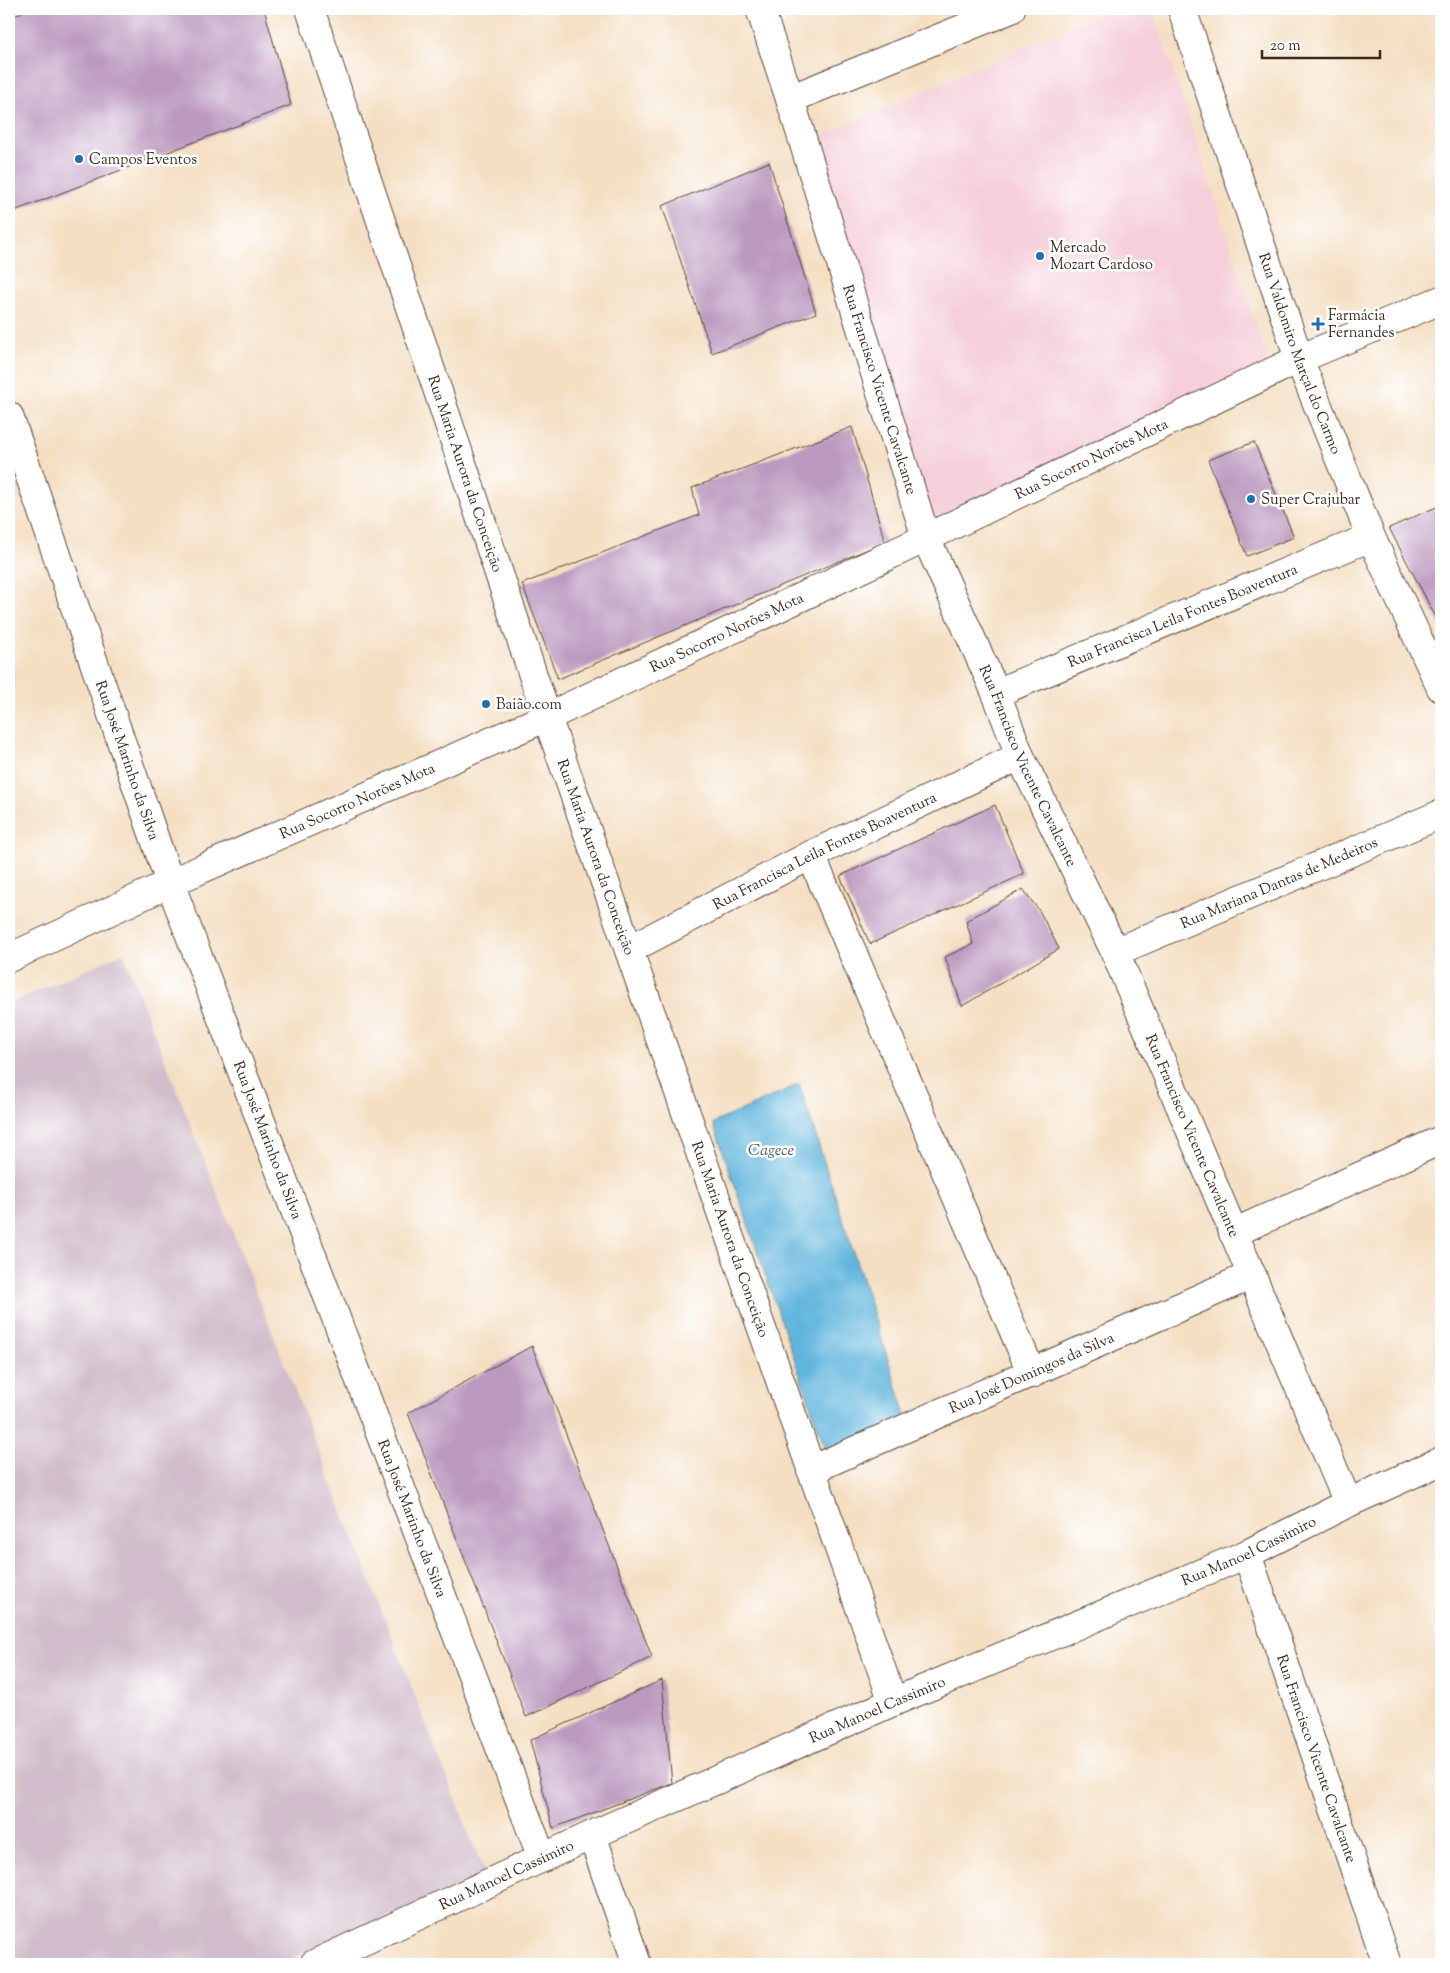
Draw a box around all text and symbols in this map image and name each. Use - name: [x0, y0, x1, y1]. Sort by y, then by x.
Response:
- scale bar: [1262, 28, 1380, 60]
- text: 20 m: [1270, 36, 1301, 57]
- place label: Campos Eventos: [89, 150, 197, 171]
- marker: Campos Eventos: [73, 153, 85, 165]
- place label: Mercado Mozart Cardoso: [1050, 238, 1153, 276]
- marker: Mercado Mozart Cardoso: [1034, 250, 1046, 262]
- street label: Rua Valdomiro Marçal do Carmo: [1252, 250, 1345, 458]
- street label: Rua Francisco Vicente Cavalcante: [836, 282, 921, 498]
- place label: Farmácia Fernandes: [1328, 306, 1395, 344]
- marker: Farmácia Fernandes: [1312, 318, 1324, 330]
- street label: Rua Maria Aurora da Conceição: [421, 373, 507, 575]
- street label: Rua Socorro Norões Mota: [1012, 414, 1172, 506]
- place label: Super Crajubar: [1261, 490, 1361, 511]
- marker: Super Crajubar: [1245, 493, 1257, 505]
- street label: Rua Francisca Leila Fontes Boaventura: [1065, 560, 1301, 674]
- street label: Rua Socorro Norões Mota: [647, 588, 807, 679]
- street label: Rua Francisco Vicente Cavalcante: [973, 662, 1081, 871]
- street label: Rua José Marinho da Silva: [89, 678, 164, 843]
- place label: Baião.com: [496, 695, 562, 716]
- marker: Baião.com: [480, 698, 492, 710]
- street label: Rua Maria Aurora da Conceição: [551, 757, 639, 958]
- street label: Rua Socorro Norões Mota: [277, 759, 439, 845]
- street label: Rua Francisca Leila Fontes Boaventura: [710, 788, 941, 916]
- street label: Rua Mariana Dantas de Medeiros: [1178, 833, 1382, 935]
- street label: Rua Francisco Vicente Cavalcante: [1139, 1031, 1244, 1241]
- street label: Rua José Marinho da Silva: [227, 1058, 306, 1223]
- street label: Rua Maria Aurora da Conceição: [685, 1139, 773, 1341]
- water label: Cagece: [748, 1140, 794, 1163]
- street label: Rua José Domingos da Silva: [946, 1328, 1118, 1420]
- street label: Rua José Marinho da Silva: [371, 1437, 451, 1601]
- street label: Rua Manoel Cassimiro: [1179, 1512, 1320, 1592]
- street label: Rua Francisco Vicente Cavalcante: [1270, 1652, 1361, 1866]
- street label: Rua Manoel Cassimiro: [806, 1672, 949, 1750]
- street label: Rua Manoel Cassimiro: [436, 1836, 578, 1916]

